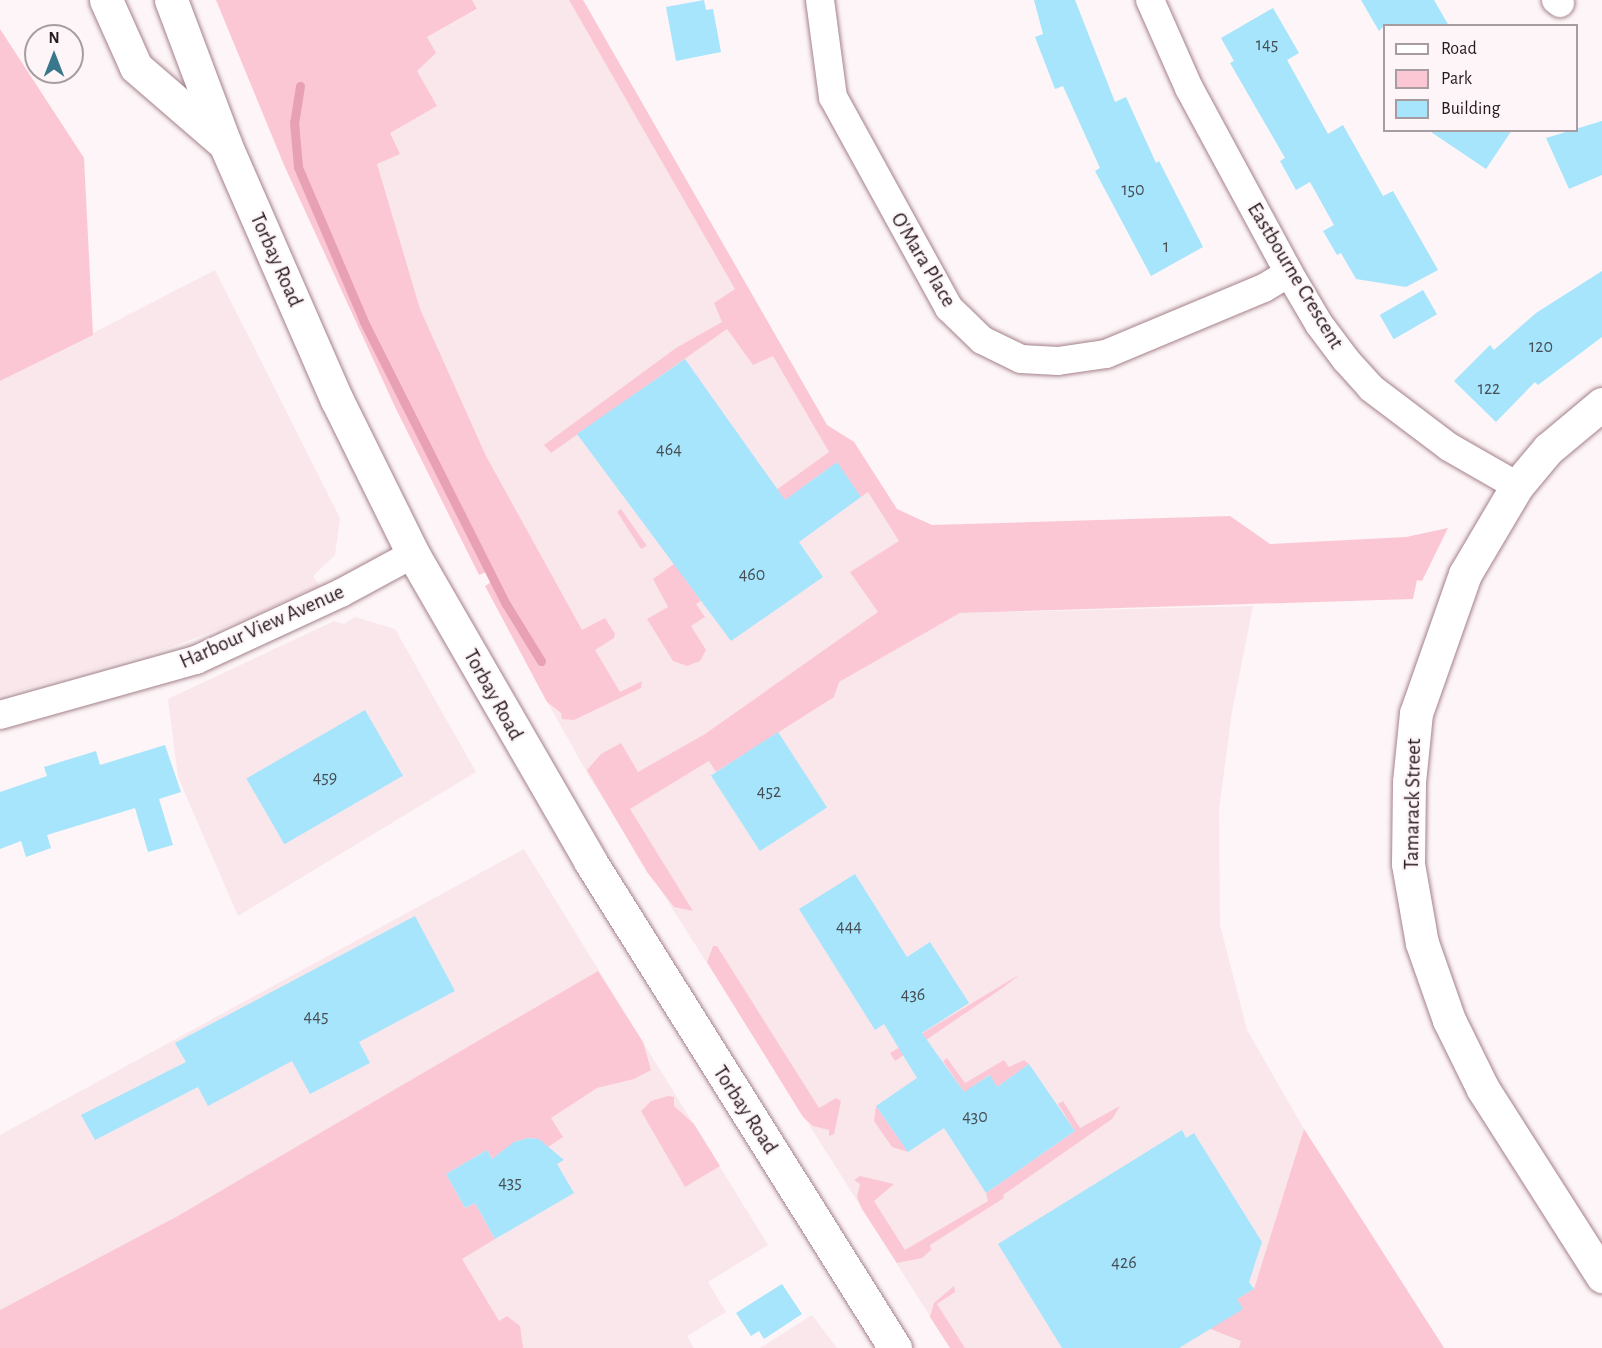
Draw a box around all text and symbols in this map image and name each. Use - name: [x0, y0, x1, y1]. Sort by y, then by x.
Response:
- north arrow: [24, 24, 84, 84]
- legend: [1383, 24, 1578, 132]
- text: N: [48, 30, 60, 46]
- house number: 145: [1256, 34, 1278, 56]
- text: Road: [1441, 40, 1477, 58]
- text: Park: [1441, 70, 1472, 88]
- text: Building: [1441, 100, 1500, 118]
- house number: 150: [1121, 179, 1145, 201]
- street label: Eastbourne Crescent: [1241, 198, 1349, 354]
- street label: O'Mara Place: [885, 208, 961, 312]
- street label: Torbay Road: [244, 209, 308, 311]
- house number: 1: [1163, 236, 1169, 258]
- house number: 120: [1529, 336, 1553, 358]
- house number: 122: [1478, 378, 1500, 400]
- house number: 464: [656, 439, 682, 461]
- house number: 460: [739, 564, 765, 586]
- street label: Harbour View Avenue: [176, 579, 348, 675]
- street label: Torbay Road: [458, 645, 528, 745]
- street label: Tamarack Street: [1399, 738, 1427, 870]
- house number: 459: [313, 767, 337, 789]
- house number: 452: [757, 781, 781, 803]
- house number: 444: [836, 916, 862, 938]
- house number: 436: [901, 984, 925, 1006]
- house number: 445: [304, 1006, 328, 1028]
- street label: Torbay Road: [707, 1061, 783, 1159]
- house number: 430: [962, 1106, 988, 1128]
- house number: 435: [498, 1172, 522, 1194]
- house number: 426: [1111, 1252, 1137, 1274]

